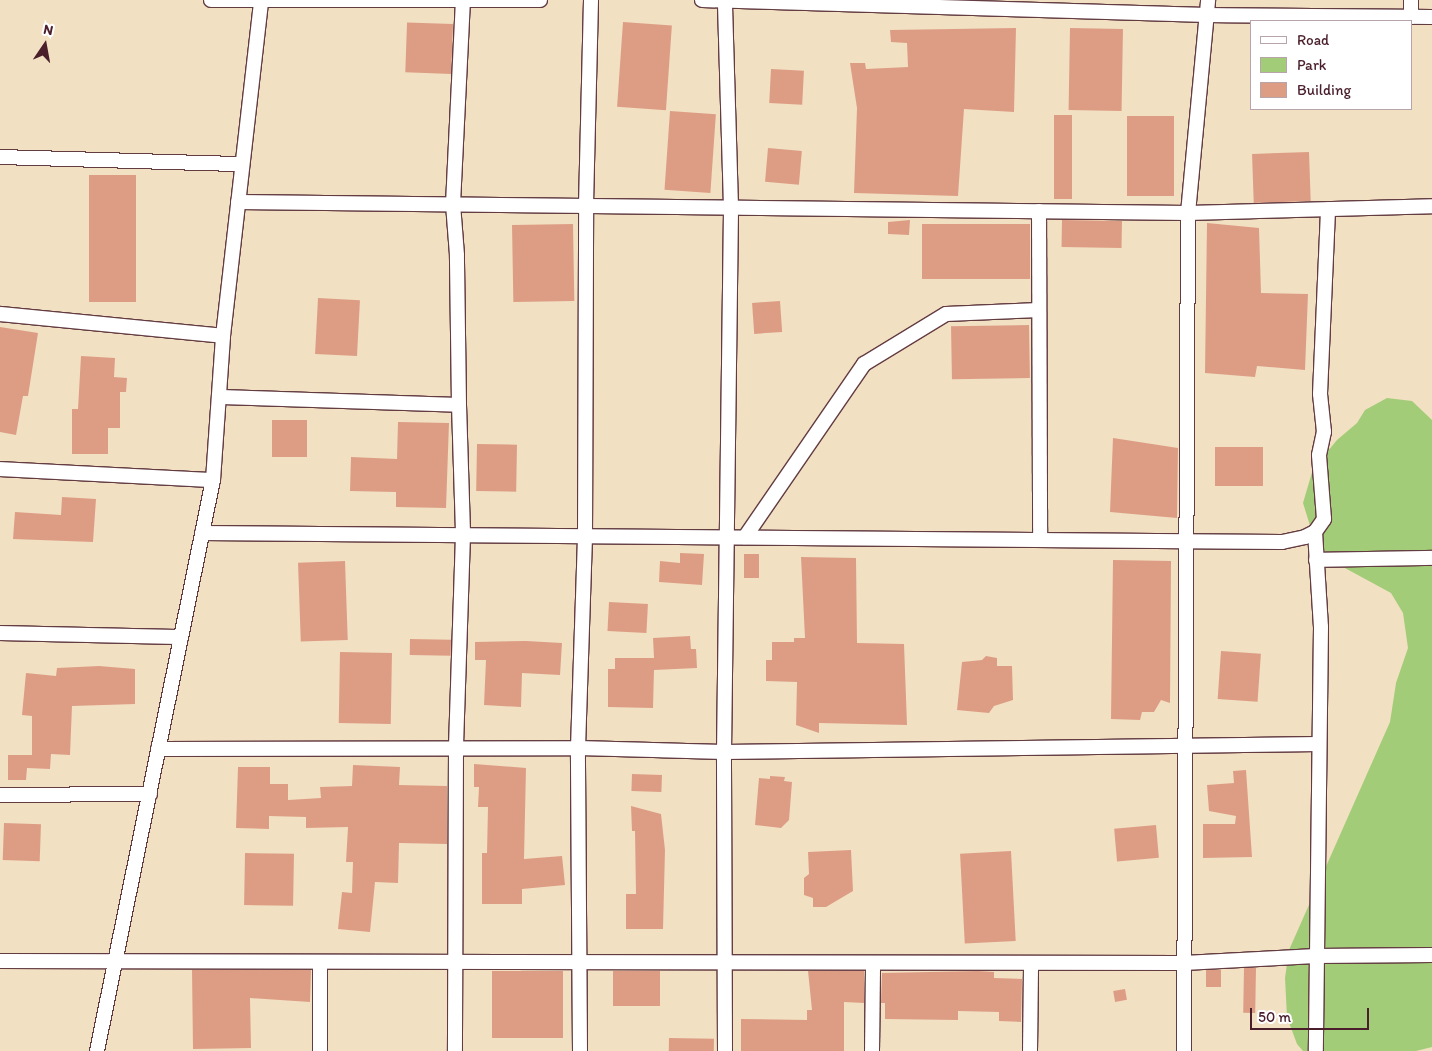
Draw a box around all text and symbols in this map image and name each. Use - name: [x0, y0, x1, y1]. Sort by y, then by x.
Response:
- north arrow: [20, 20, 70, 70]
- legend: [1250, 20, 1412, 110]
- text: N: [42, 21, 55, 39]
- text: Road: [1297, 31, 1329, 49]
- text: Park: [1297, 56, 1327, 74]
- text: Building: [1297, 81, 1351, 99]
- scale bar: [1252, 998, 1371, 1030]
- text: 50 m: [1258, 1008, 1291, 1026]

